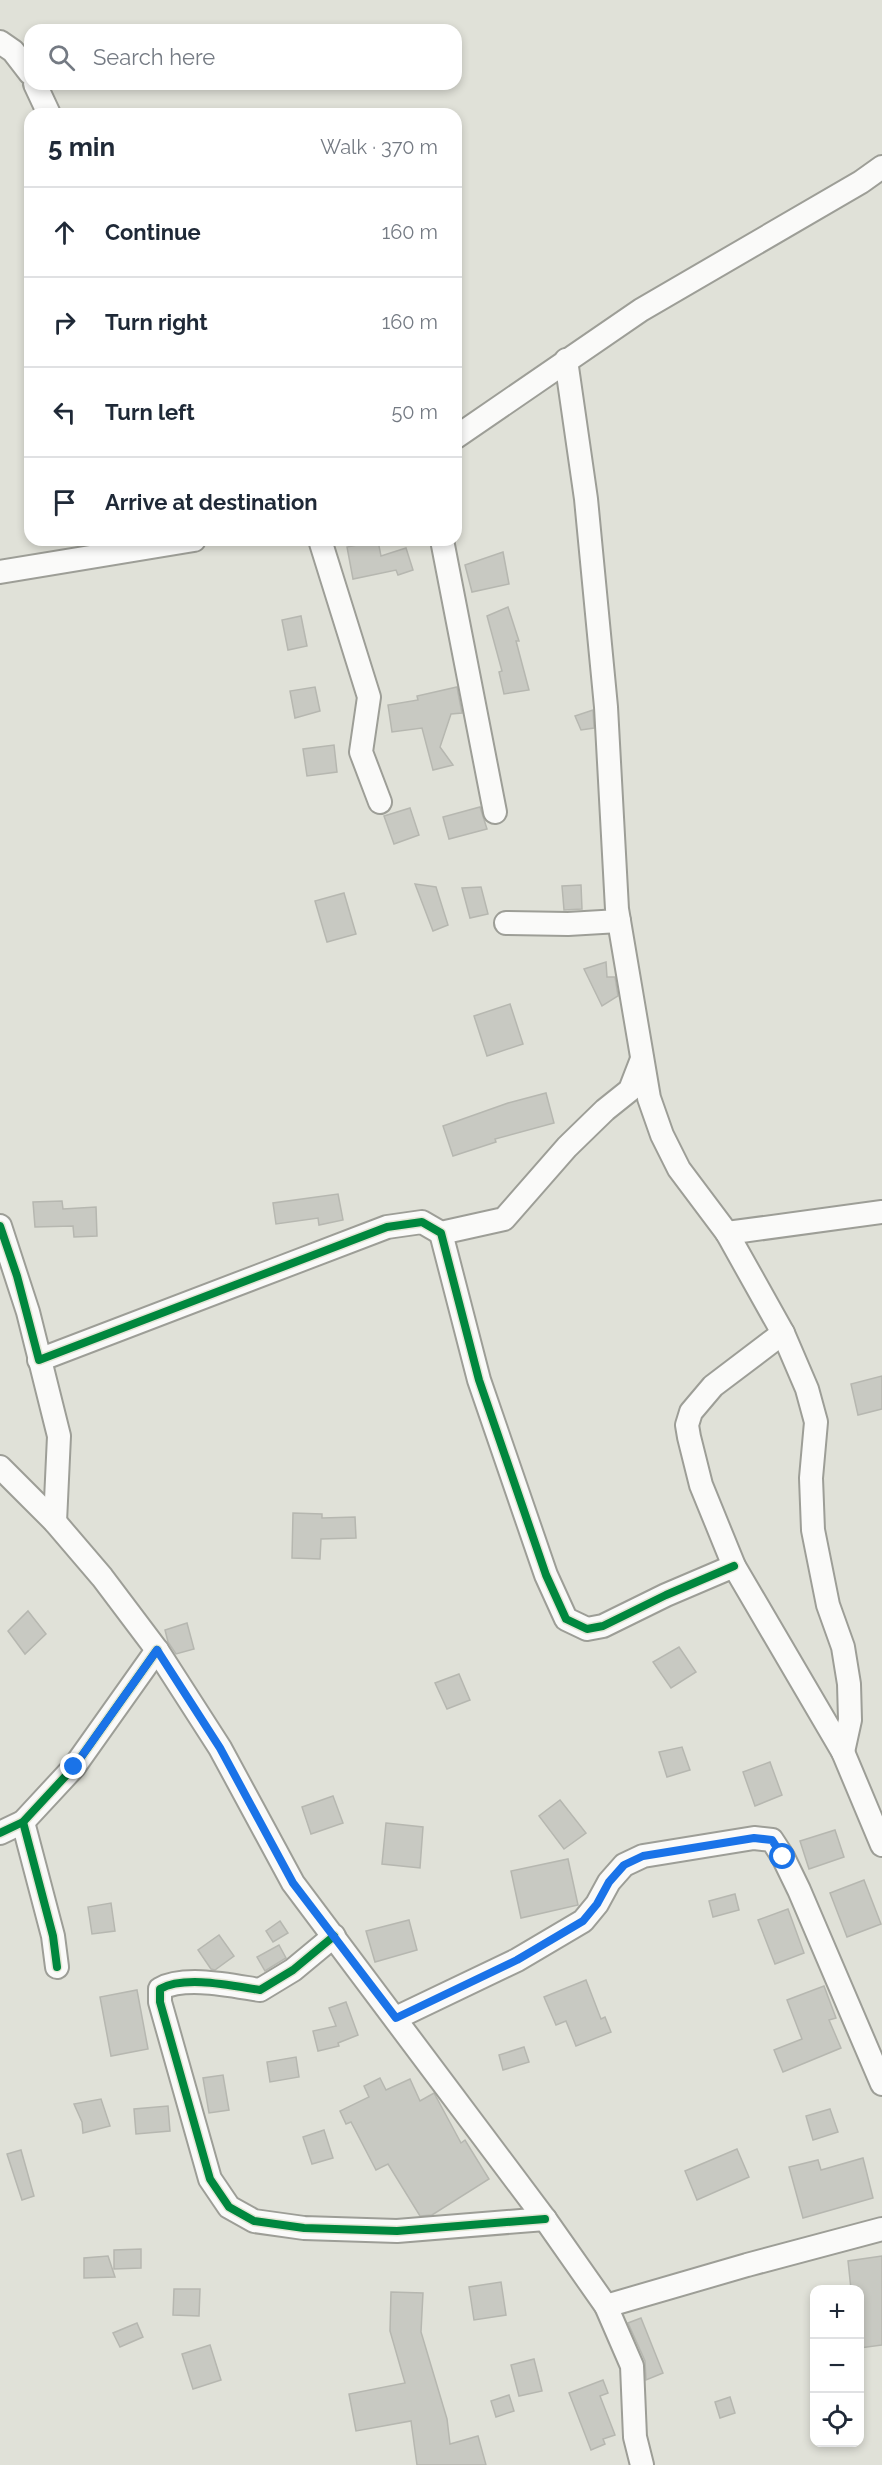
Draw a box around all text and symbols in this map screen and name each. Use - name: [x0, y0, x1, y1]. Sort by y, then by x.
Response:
- search box: [24, 24, 462, 90]
- icon: search: [45, 41, 78, 74]
- text: Search here: [93, 44, 215, 70]
- text: 5 min: [48, 132, 115, 162]
- text: Walk · 370 m: [320, 135, 438, 159]
- icon: ahead: [48, 216, 81, 249]
- text: Continue: [105, 219, 201, 245]
- text: 160 m: [382, 220, 438, 244]
- icon: right: [48, 306, 81, 339]
- text: Turn right: [105, 309, 208, 335]
- text: 160 m: [382, 310, 438, 334]
- icon: left: [48, 396, 81, 429]
- text: Turn left: [105, 399, 195, 425]
- text: 50 m: [391, 400, 438, 424]
- icon: arrive: [48, 486, 81, 519]
- text: Arrive at destination: [105, 489, 318, 515]
- route end: [60, 1753, 86, 1779]
- route start: [769, 1843, 795, 1869]
- map controls: [810, 2285, 864, 2447]
- button: +: [810, 2285, 864, 2339]
- button: −: [810, 2339, 864, 2393]
- button: locate: [810, 2393, 864, 2447]

